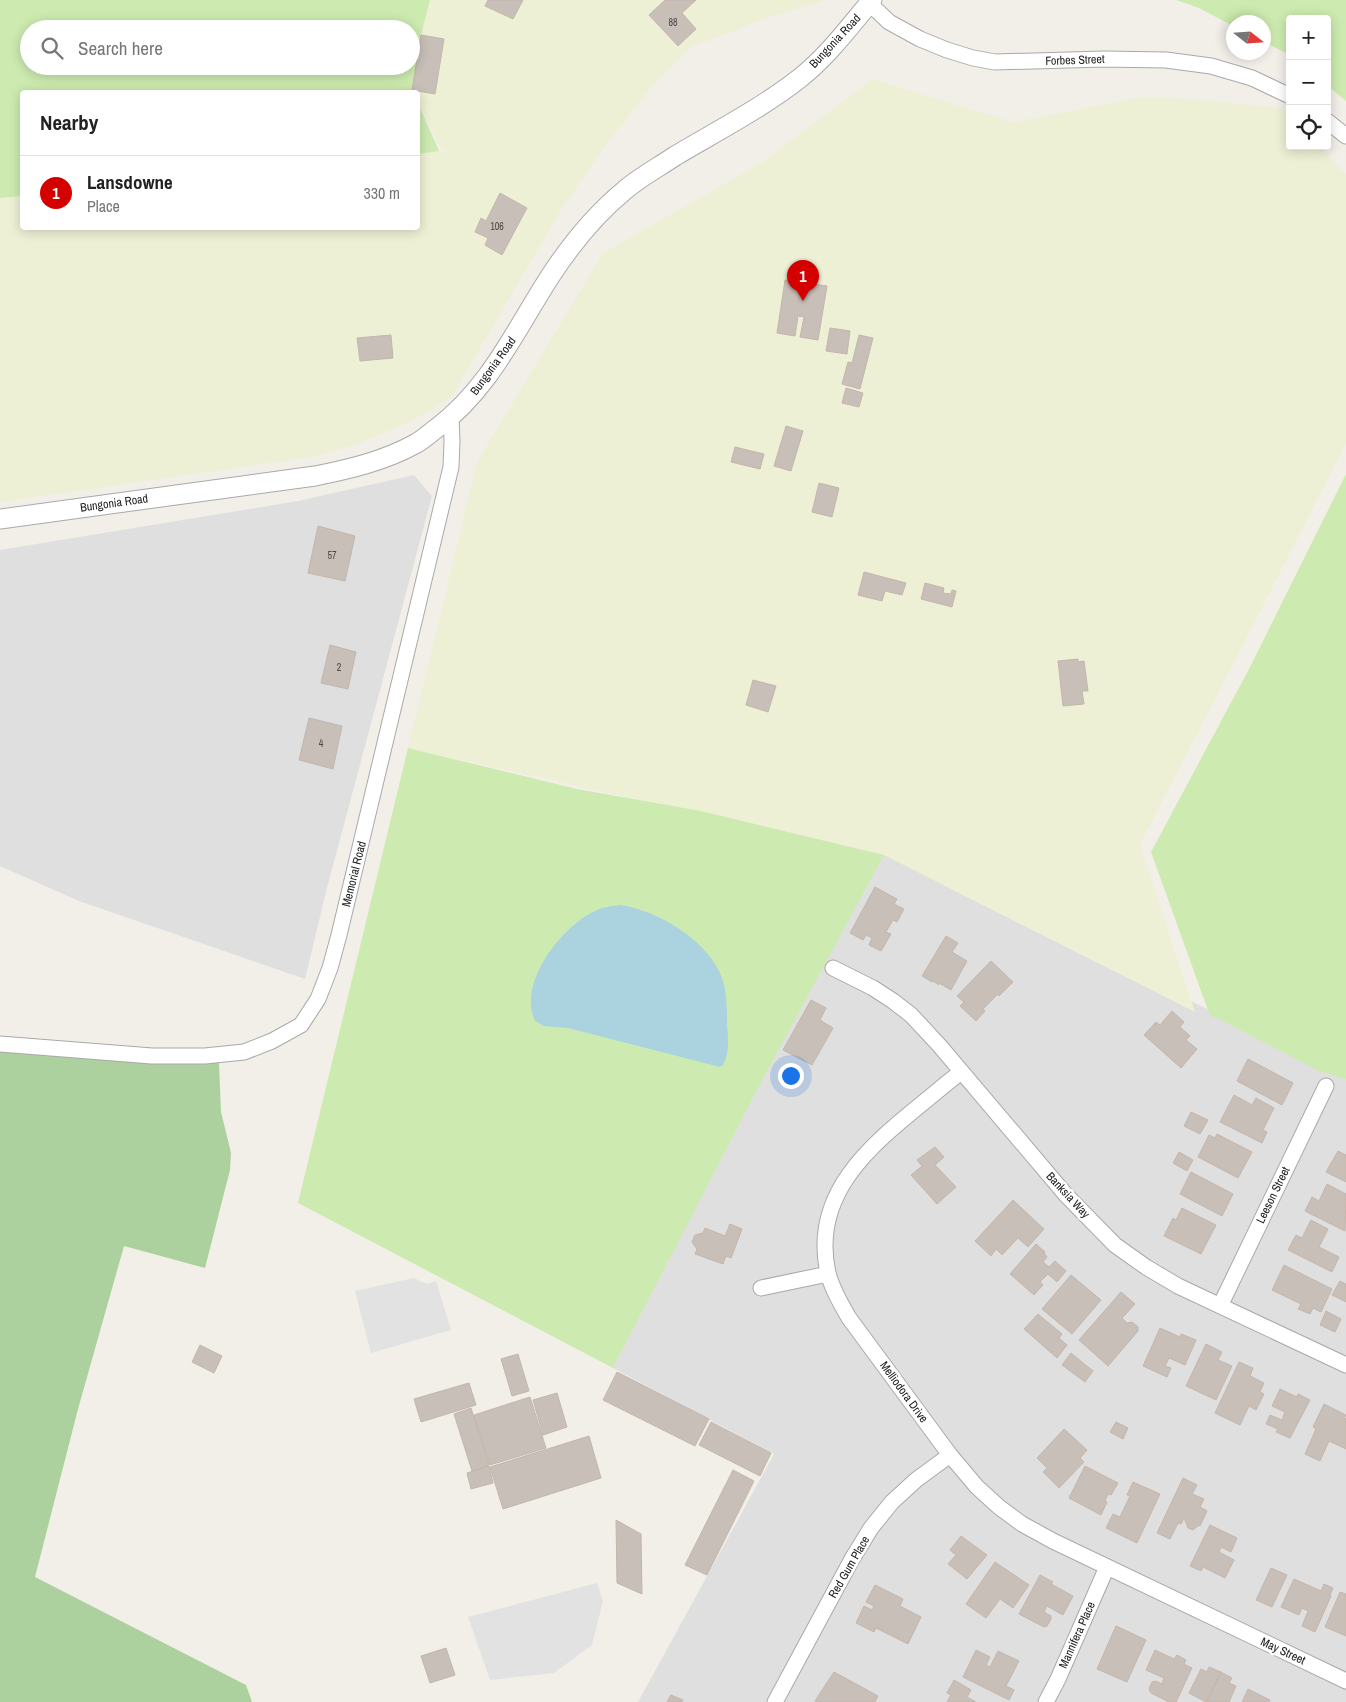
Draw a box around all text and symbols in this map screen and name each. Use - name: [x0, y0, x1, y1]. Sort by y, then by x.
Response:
- street label: Bungonia Road: [806, 11, 864, 71]
- north arrow: [1226, 15, 1271, 60]
- map controls: [1286, 15, 1331, 150]
- button: +: [1286, 15, 1331, 60]
- house number: 88: [668, 16, 678, 29]
- search box: [20, 20, 420, 75]
- icon: search: [38, 34, 66, 62]
- text: Search here: [78, 35, 163, 61]
- street label: Forbes Street: [1045, 51, 1105, 69]
- button: −: [1286, 60, 1331, 105]
- button: locate: [1286, 105, 1331, 150]
- text: Nearby: [40, 108, 98, 137]
- text: Lansdowne: [87, 169, 173, 195]
- text: 1: [52, 182, 60, 204]
- text: 330 m: [364, 182, 400, 204]
- text: Place: [87, 195, 120, 217]
- house number: 106: [490, 220, 504, 233]
- pin: 1: [787, 260, 819, 301]
- street label: Bungonia Road: [466, 334, 520, 398]
- street label: Bungonia Road: [79, 490, 149, 516]
- house number: 57: [327, 549, 337, 562]
- house number: 2: [337, 661, 342, 674]
- house number: 4: [319, 737, 324, 750]
- street label: Memorial Road: [338, 839, 370, 909]
- your location: [778, 1063, 804, 1089]
- street label: Leeson Street: [1252, 1164, 1294, 1226]
- street label: Banksia Way: [1042, 1168, 1094, 1222]
- street label: Melliodora Drive: [876, 1358, 932, 1426]
- street label: Red Gum Place: [825, 1533, 873, 1601]
- street label: Mannifera Place: [1055, 1599, 1099, 1671]
- street label: May Street: [1258, 1634, 1308, 1668]

